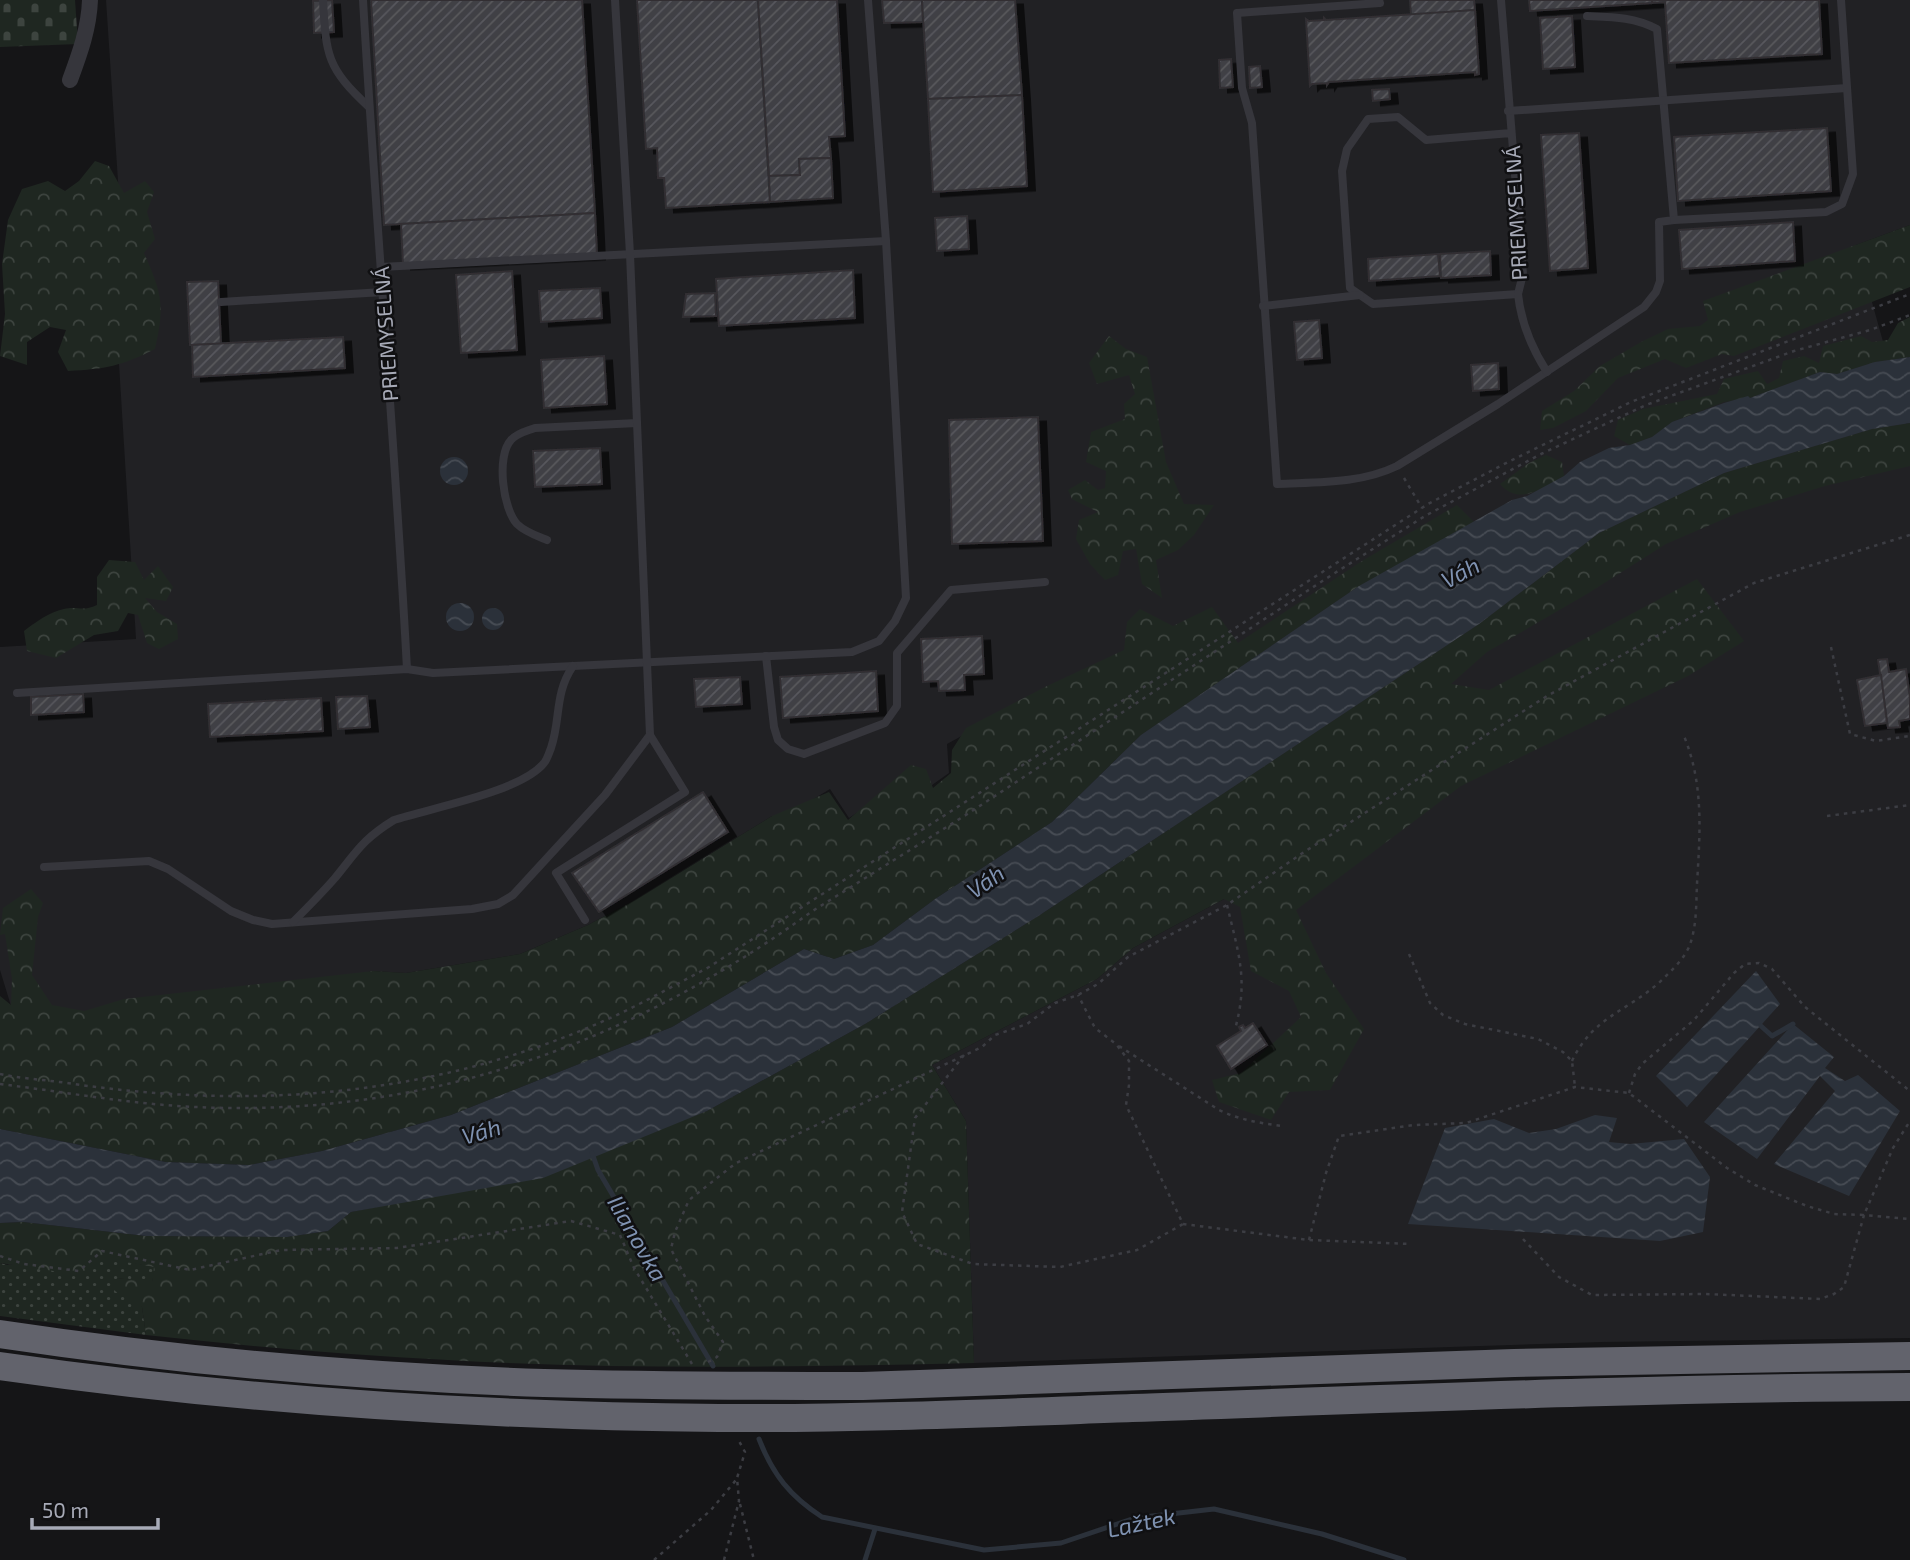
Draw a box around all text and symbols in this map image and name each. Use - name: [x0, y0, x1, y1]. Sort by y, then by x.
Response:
- street label: PRIEMYSELNÁ: [1499, 145, 1531, 281]
- street label: PRIEMYSELNÁ: [368, 266, 402, 402]
- water label: Váh: [1436, 550, 1484, 594]
- water label: Váh: [961, 858, 1009, 904]
- water label: Váh: [458, 1112, 504, 1150]
- water label: Ilianovka: [602, 1190, 674, 1286]
- scale bar: [32, 1486, 158, 1530]
- text: 50 m: [42, 1497, 89, 1522]
- water label: Lažtek: [1104, 1501, 1178, 1543]

